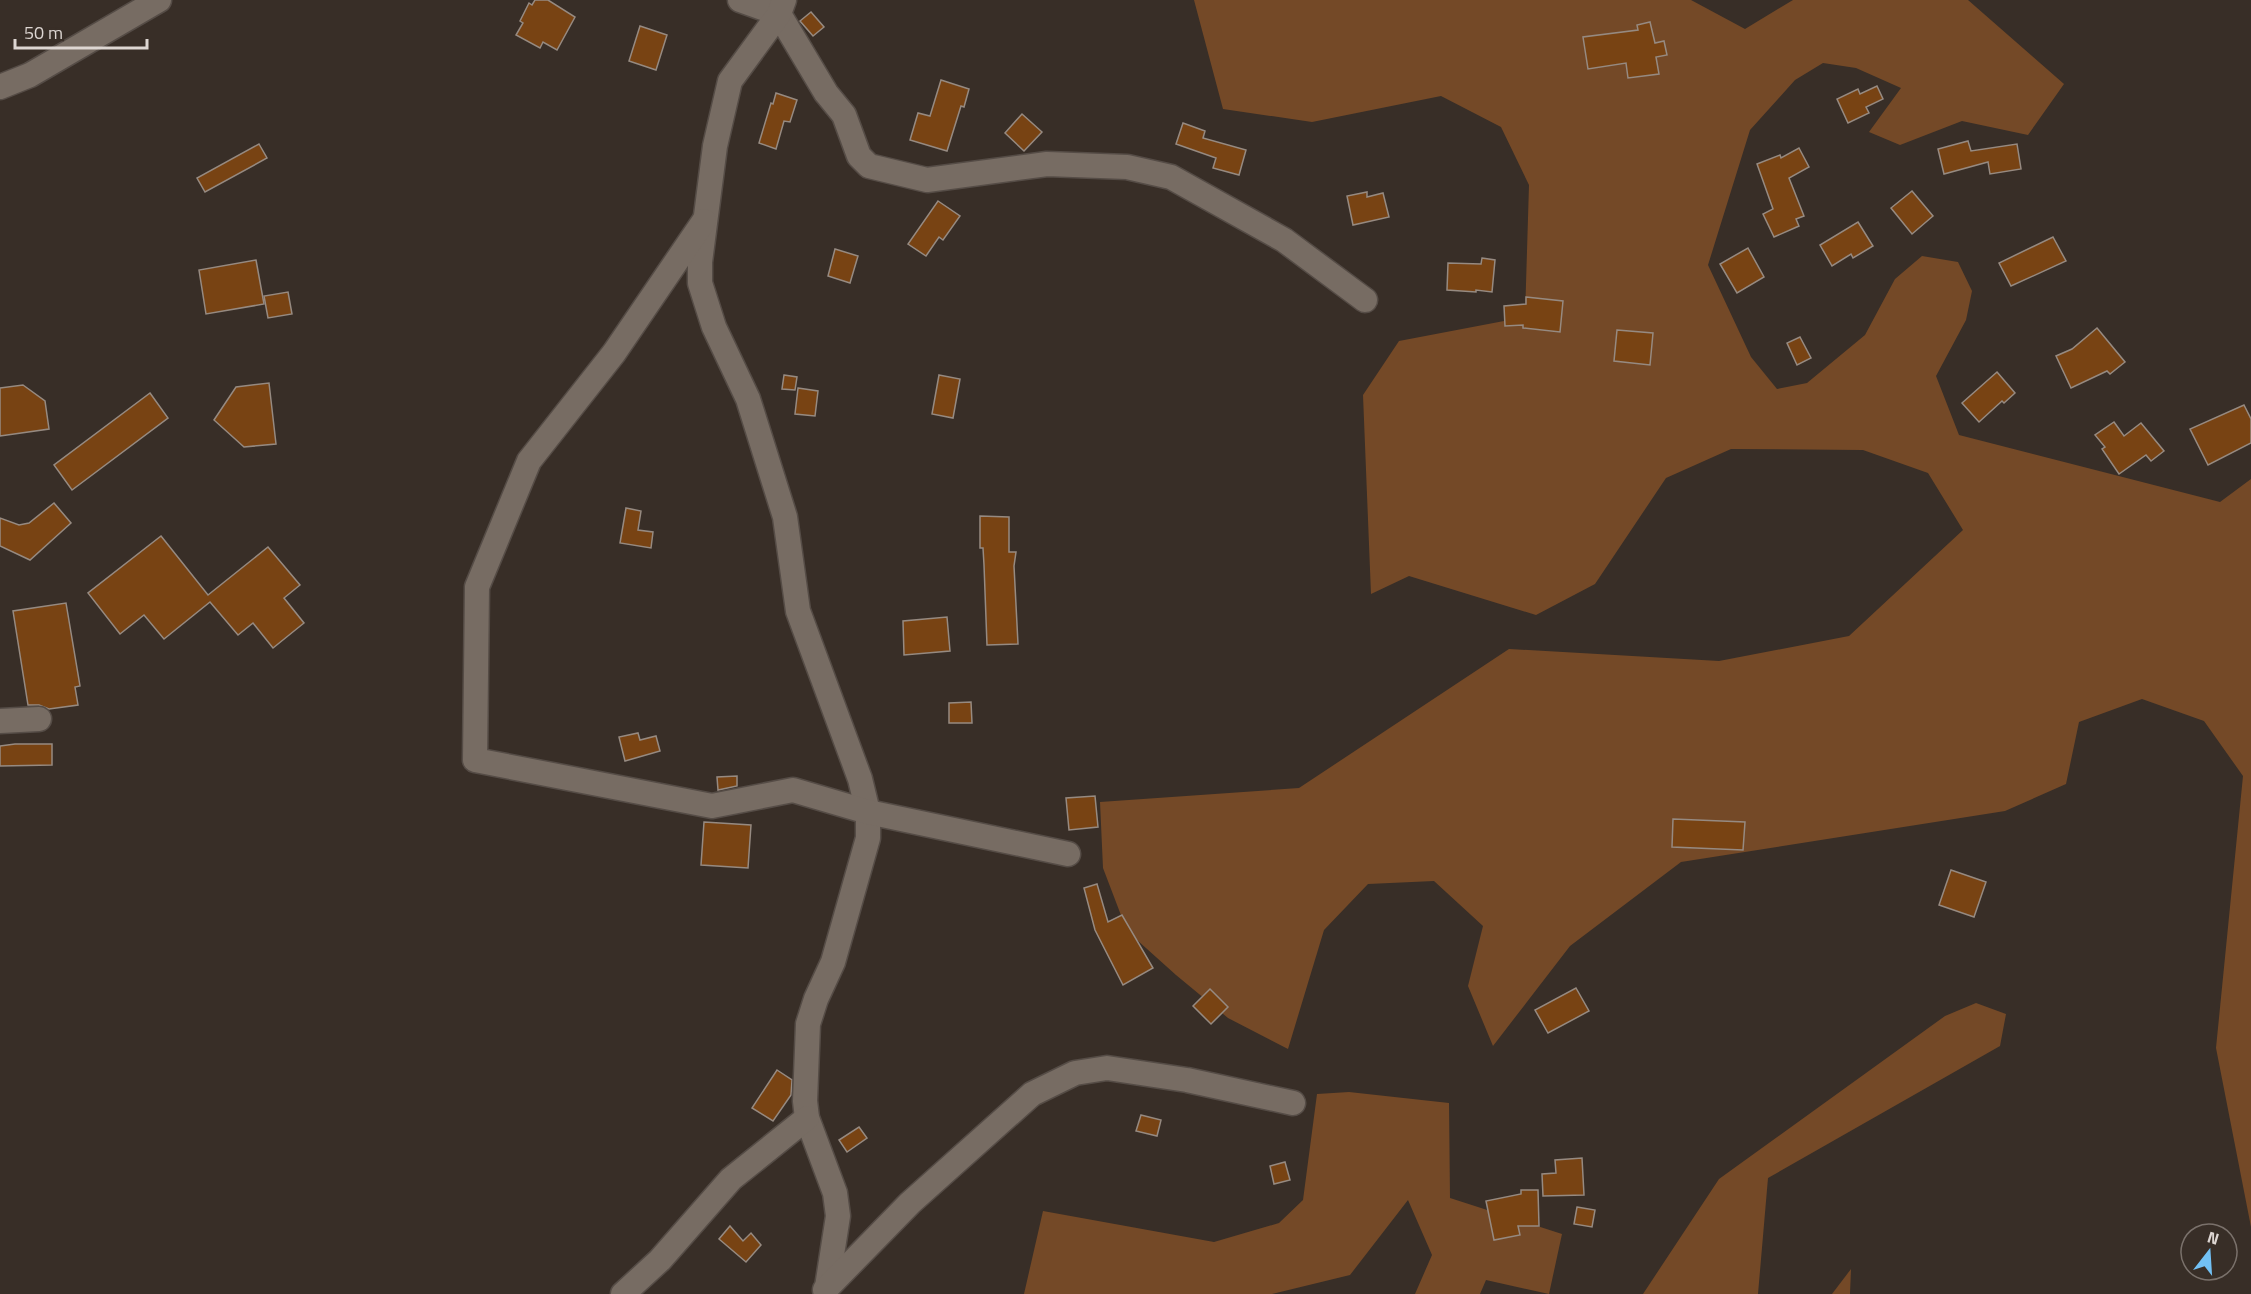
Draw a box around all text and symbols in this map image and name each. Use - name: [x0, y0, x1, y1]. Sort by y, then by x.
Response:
- scale bar: [15, 12, 147, 50]
- text: 50 m: [24, 19, 63, 46]
- north arrow: [2179, 1222, 2239, 1282]
- text: N: [2205, 1225, 2222, 1251]

